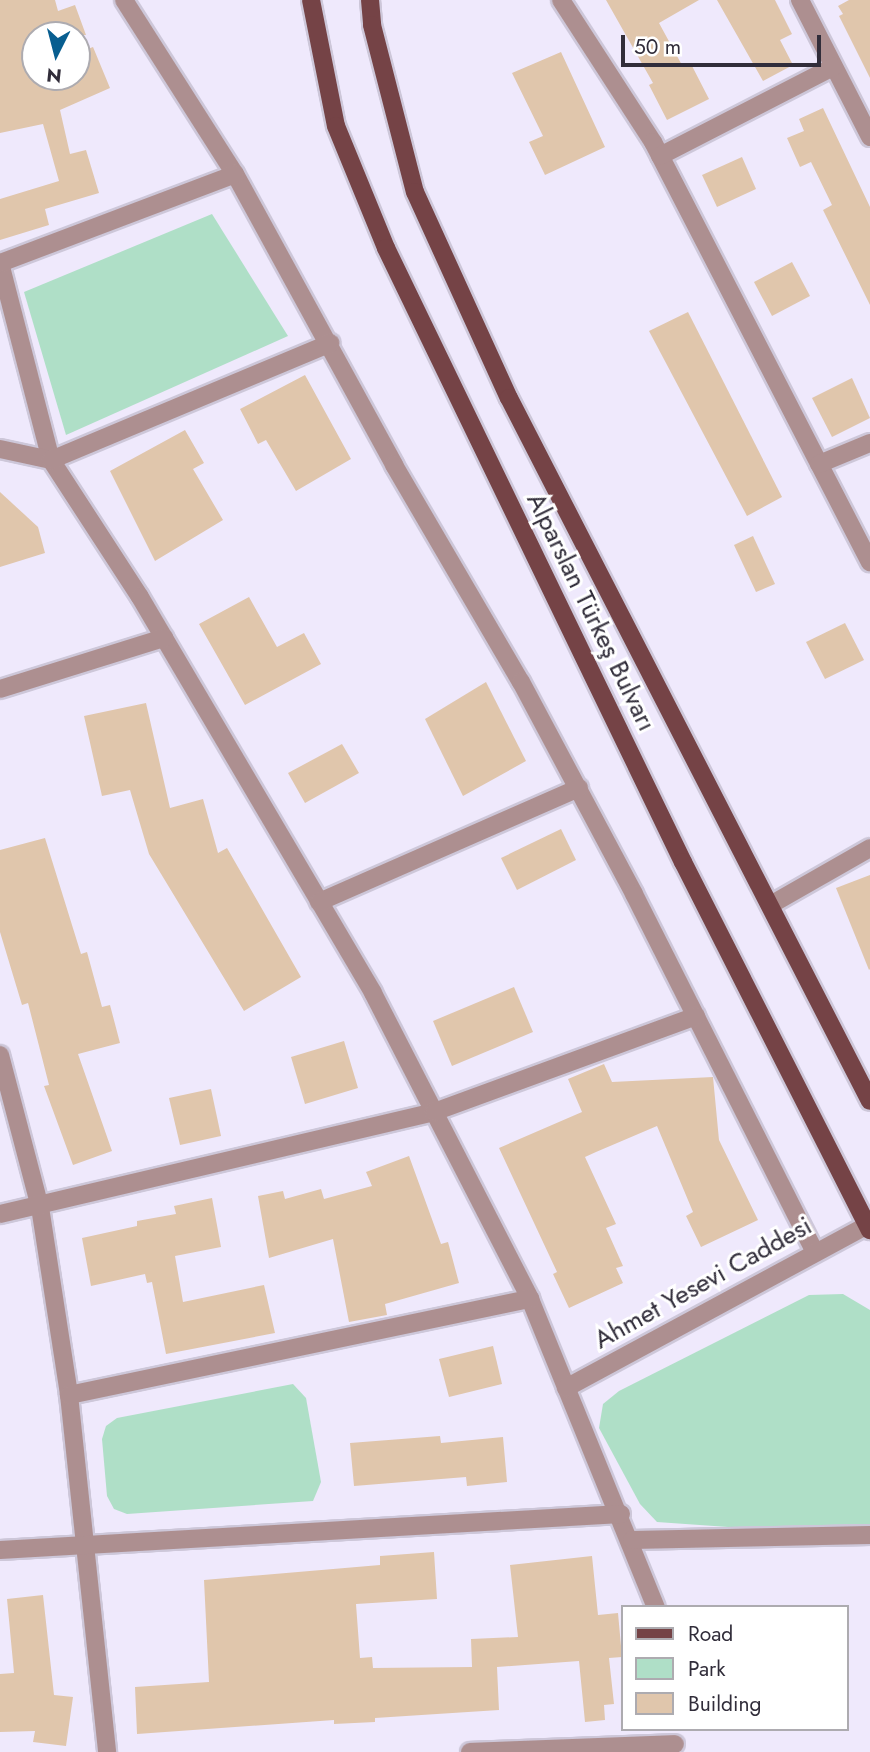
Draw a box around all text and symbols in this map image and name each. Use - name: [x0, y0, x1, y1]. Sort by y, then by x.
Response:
- north arrow: [21, 21, 91, 91]
- scale bar: [625, 21, 824, 65]
- text: 50 m: [634, 32, 681, 62]
- text: N: [45, 61, 63, 90]
- street label: Alparslan Türkeş Bulvarı: [520, 488, 662, 736]
- street label: Ahmet Yesevi Caddesi: [589, 1210, 817, 1356]
- legend: [622, 1605, 849, 1731]
- text: Road: [688, 1619, 733, 1649]
- text: Park: [688, 1654, 725, 1684]
- text: Building: [688, 1689, 761, 1719]

